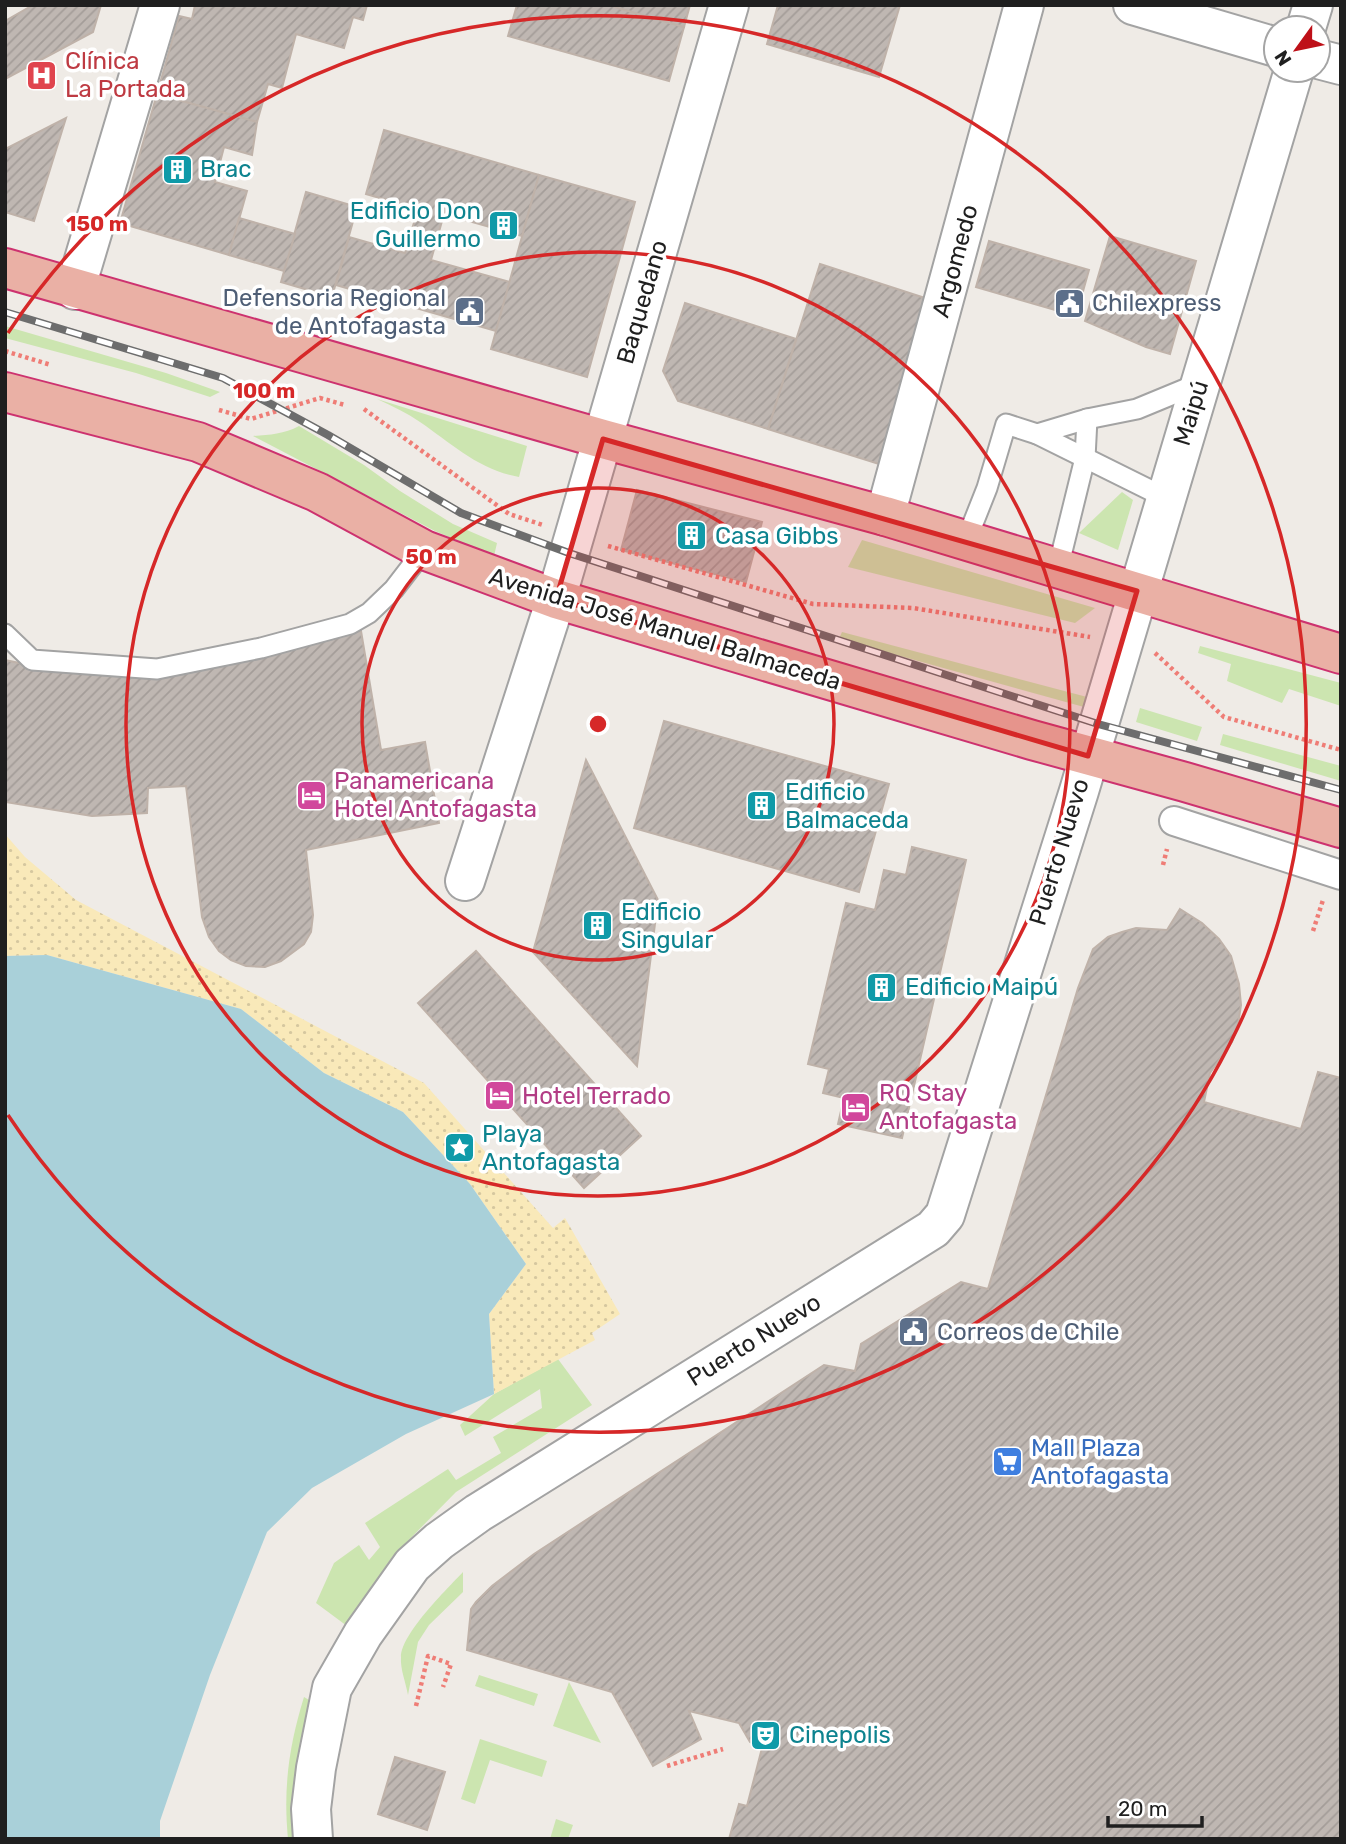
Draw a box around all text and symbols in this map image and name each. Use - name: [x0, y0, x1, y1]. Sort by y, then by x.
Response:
- north arrow: [1262, 14, 1332, 84]
- text: N: [1270, 46, 1297, 70]
- place label: Clínica La Portada: [65, 47, 186, 103]
- hospital icon: Clínica La Portada: [25, 58, 59, 92]
- building icon: Brac: [160, 152, 194, 186]
- place label: Brac: [200, 155, 251, 183]
- place label: Edificio Don Guillermo: [350, 197, 481, 253]
- street label: Argomedo: [926, 201, 984, 321]
- building icon: Edificio Don Guillermo: [487, 208, 521, 242]
- text: 150 m: [66, 211, 128, 236]
- street label: Baquedano: [611, 237, 673, 367]
- place label: Defensoria Regional de Antofagasta: [223, 284, 446, 340]
- public building icon: Chilexpress: [1052, 286, 1086, 320]
- place label: Chilexpress: [1092, 289, 1221, 317]
- public building icon: Defensoria Regional de Antofagasta: [452, 295, 486, 329]
- street label: Maipú: [1168, 377, 1214, 449]
- text: 100 m: [233, 378, 295, 403]
- building icon: Casa Gibbs: [675, 519, 709, 553]
- place label: Casa Gibbs: [715, 522, 839, 550]
- text: 50 m: [405, 544, 457, 569]
- street label: Avenida José Manuel Balmaceda: [486, 562, 844, 696]
- centre of rings: [586, 712, 610, 736]
- place label: Panamericana Hotel Antofagasta: [334, 767, 537, 823]
- street label: Puerto Nuevo: [1023, 775, 1095, 929]
- hotel icon: Panamericana Hotel Antofagasta: [294, 778, 328, 812]
- place label: Edificio Balmaceda: [785, 778, 909, 834]
- building icon: Edificio Balmaceda: [745, 789, 779, 823]
- place label: Edificio Singular: [621, 898, 713, 954]
- building icon: Edificio Singular: [581, 909, 615, 943]
- building icon: Edificio Maipú: [865, 970, 899, 1004]
- place label: Edificio Maipú: [905, 973, 1058, 1001]
- hotel icon: Hotel Terrado: [482, 1079, 516, 1113]
- place label: RQ Stay Antofagasta: [879, 1079, 1017, 1135]
- place label: Hotel Terrado: [522, 1082, 671, 1110]
- hotel icon: RQ Stay Antofagasta: [839, 1090, 873, 1124]
- place label: Playa Antofagasta: [482, 1120, 620, 1176]
- place icon: Playa Antofagasta: [442, 1131, 476, 1165]
- street label: Puerto Nuevo: [682, 1288, 826, 1392]
- public building icon: Correos de Chile: [897, 1315, 931, 1349]
- place label: Correos de Chile: [937, 1318, 1119, 1346]
- place label: Mall Plaza Antofagasta: [1031, 1434, 1169, 1490]
- supermarket icon: Mall Plaza Antofagasta: [991, 1445, 1025, 1479]
- theatre icon: Cinepolis: [749, 1718, 783, 1752]
- place label: Cinepolis: [789, 1721, 891, 1749]
- scale bar: [1108, 1784, 1202, 1828]
- text: 20 m: [1118, 1796, 1167, 1821]

